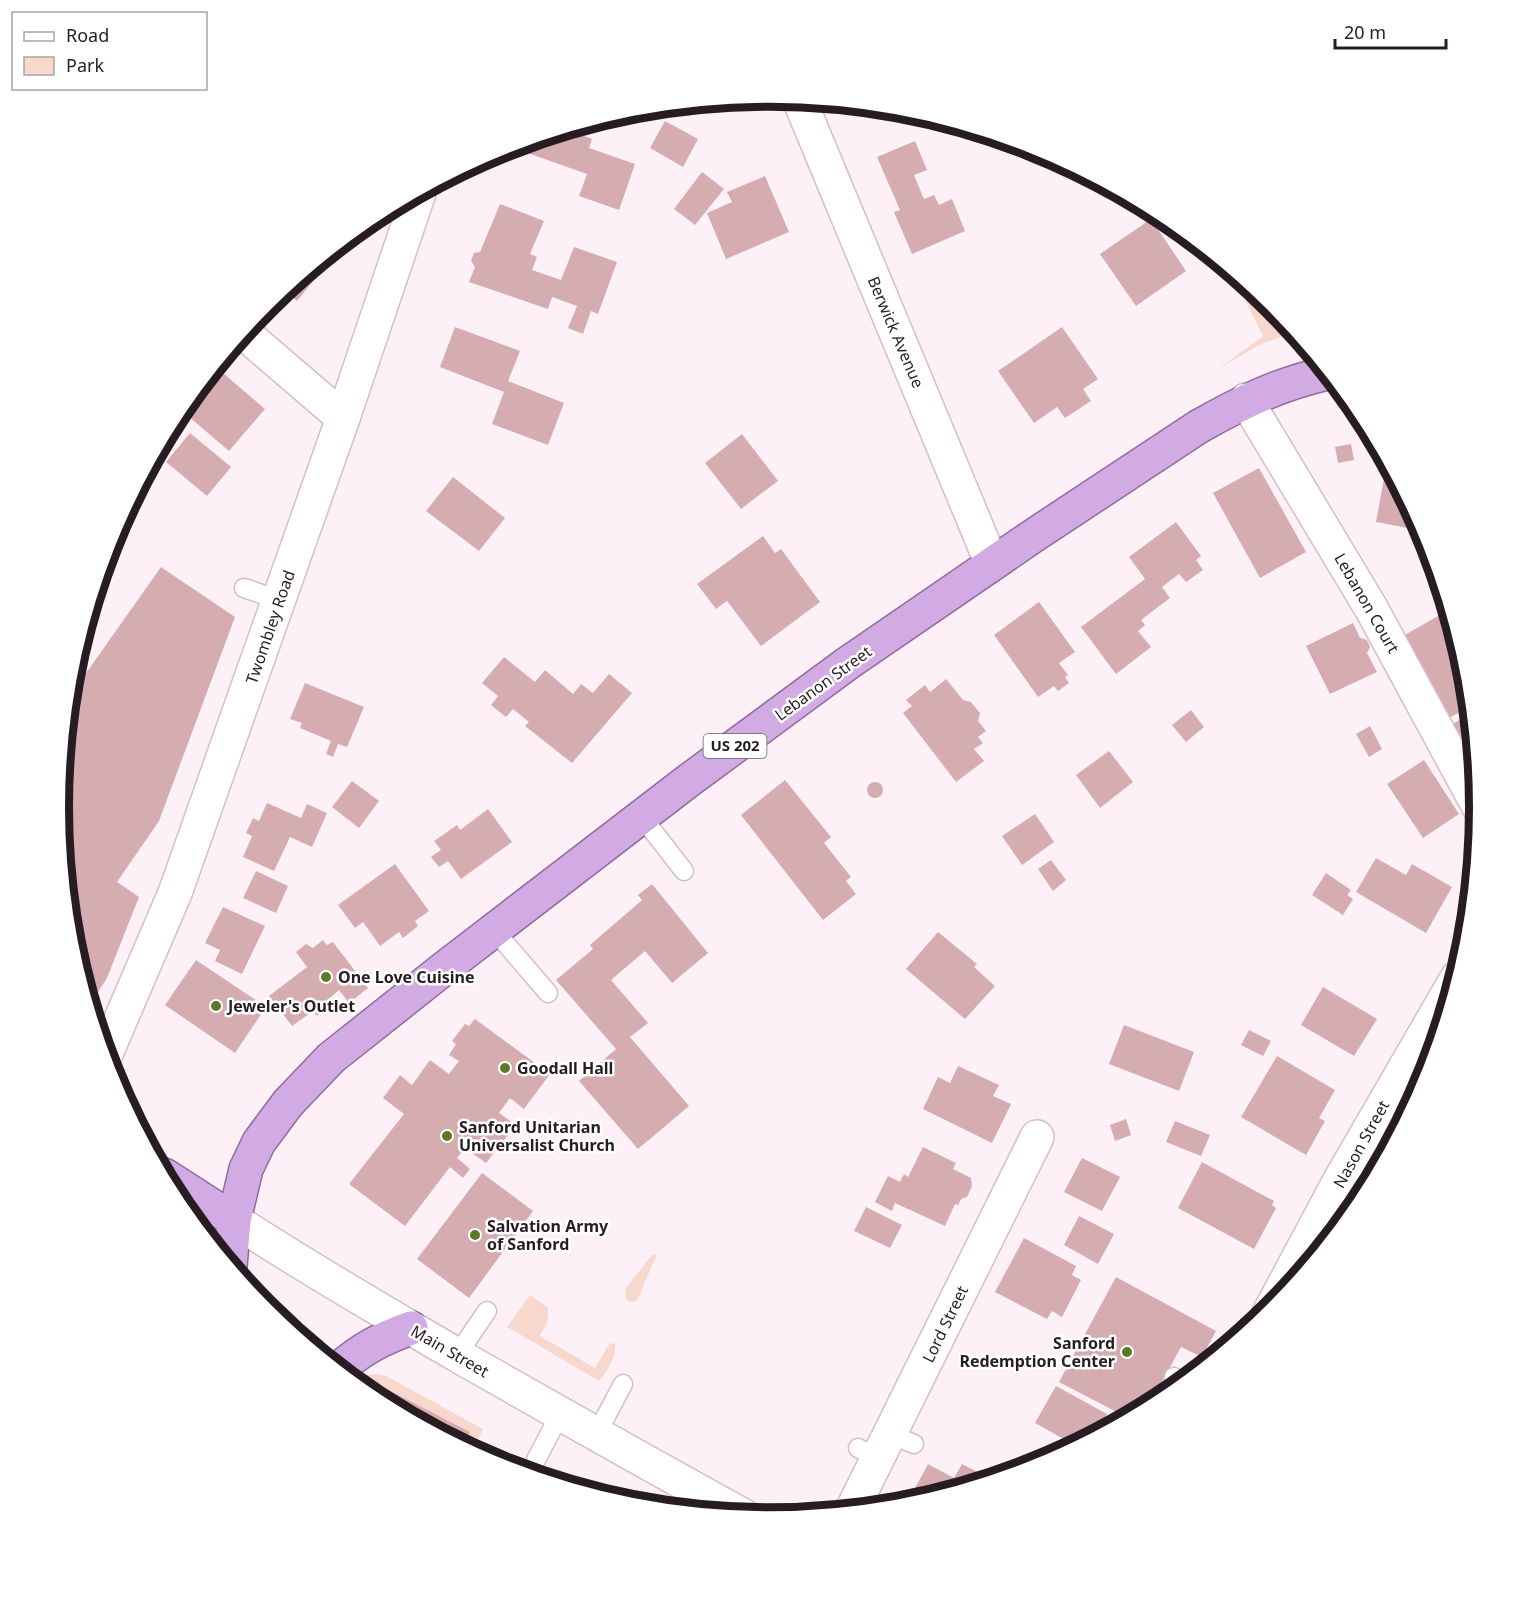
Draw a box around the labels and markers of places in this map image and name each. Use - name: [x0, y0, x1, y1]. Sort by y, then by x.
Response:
- place label: One Love Cuisine: [338, 966, 474, 988]
- marker: One Love Cuisine: [319, 970, 333, 984]
- place label: Jeweler's Outlet: [226, 995, 355, 1017]
- marker: Jeweler's Outlet: [209, 999, 223, 1013]
- place label: Goodall Hall: [517, 1057, 613, 1079]
- marker: Goodall Hall: [498, 1061, 512, 1075]
- place label: Sanford Unitarian Universalist Church: [459, 1116, 615, 1156]
- marker: Sanford Unitarian Universalist Church: [440, 1129, 454, 1143]
- place label: Salvation Army of Sanford: [487, 1215, 609, 1255]
- marker: Salvation Army of Sanford: [468, 1228, 482, 1242]
- place label: Sanford Redemption Center: [959, 1332, 1115, 1372]
- marker: Sanford Redemption Center: [1120, 1345, 1134, 1359]

